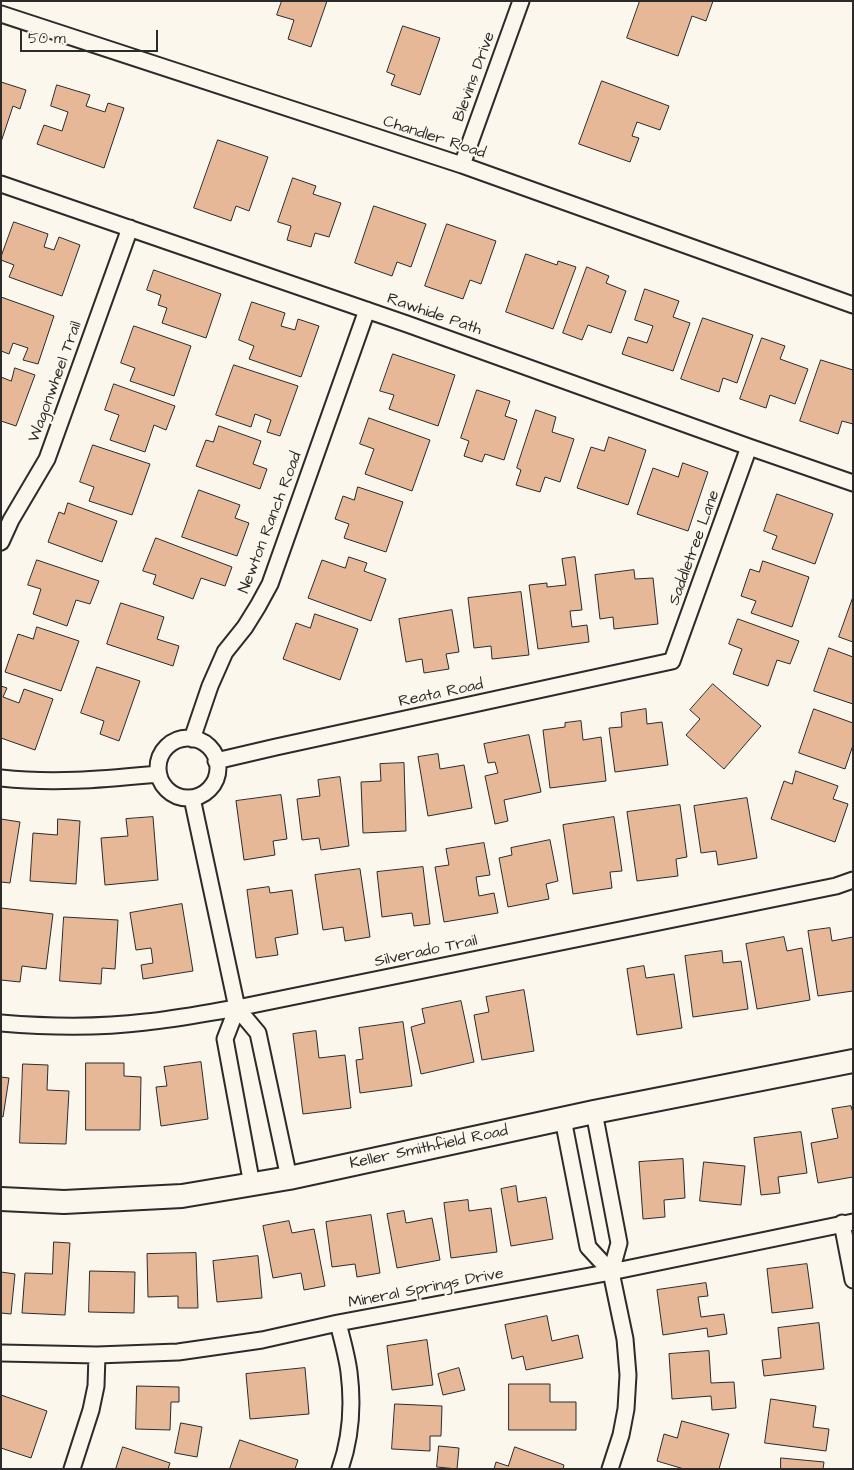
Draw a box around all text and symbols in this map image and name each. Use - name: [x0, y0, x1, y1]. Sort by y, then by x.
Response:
- scale bar: [22, 20, 160, 52]
- text: 50 m: [28, 28, 66, 49]
- street label: Blevins Drive: [450, 29, 500, 125]
- street label: Chandler Road: [380, 112, 488, 164]
- street label: Rawhide Path: [384, 290, 484, 340]
- street label: Wagonwheel Trail: [25, 319, 87, 445]
- street label: Newton Ranch Road: [235, 449, 307, 597]
- street label: Saddletree Lane: [665, 488, 725, 608]
- street label: Reata Road: [397, 676, 485, 712]
- street label: Silverado Trail: [373, 932, 479, 972]
- street label: Keller Smithfield Road: [348, 1122, 510, 1174]
- street label: Mineral Springs Drive: [347, 1265, 505, 1313]

